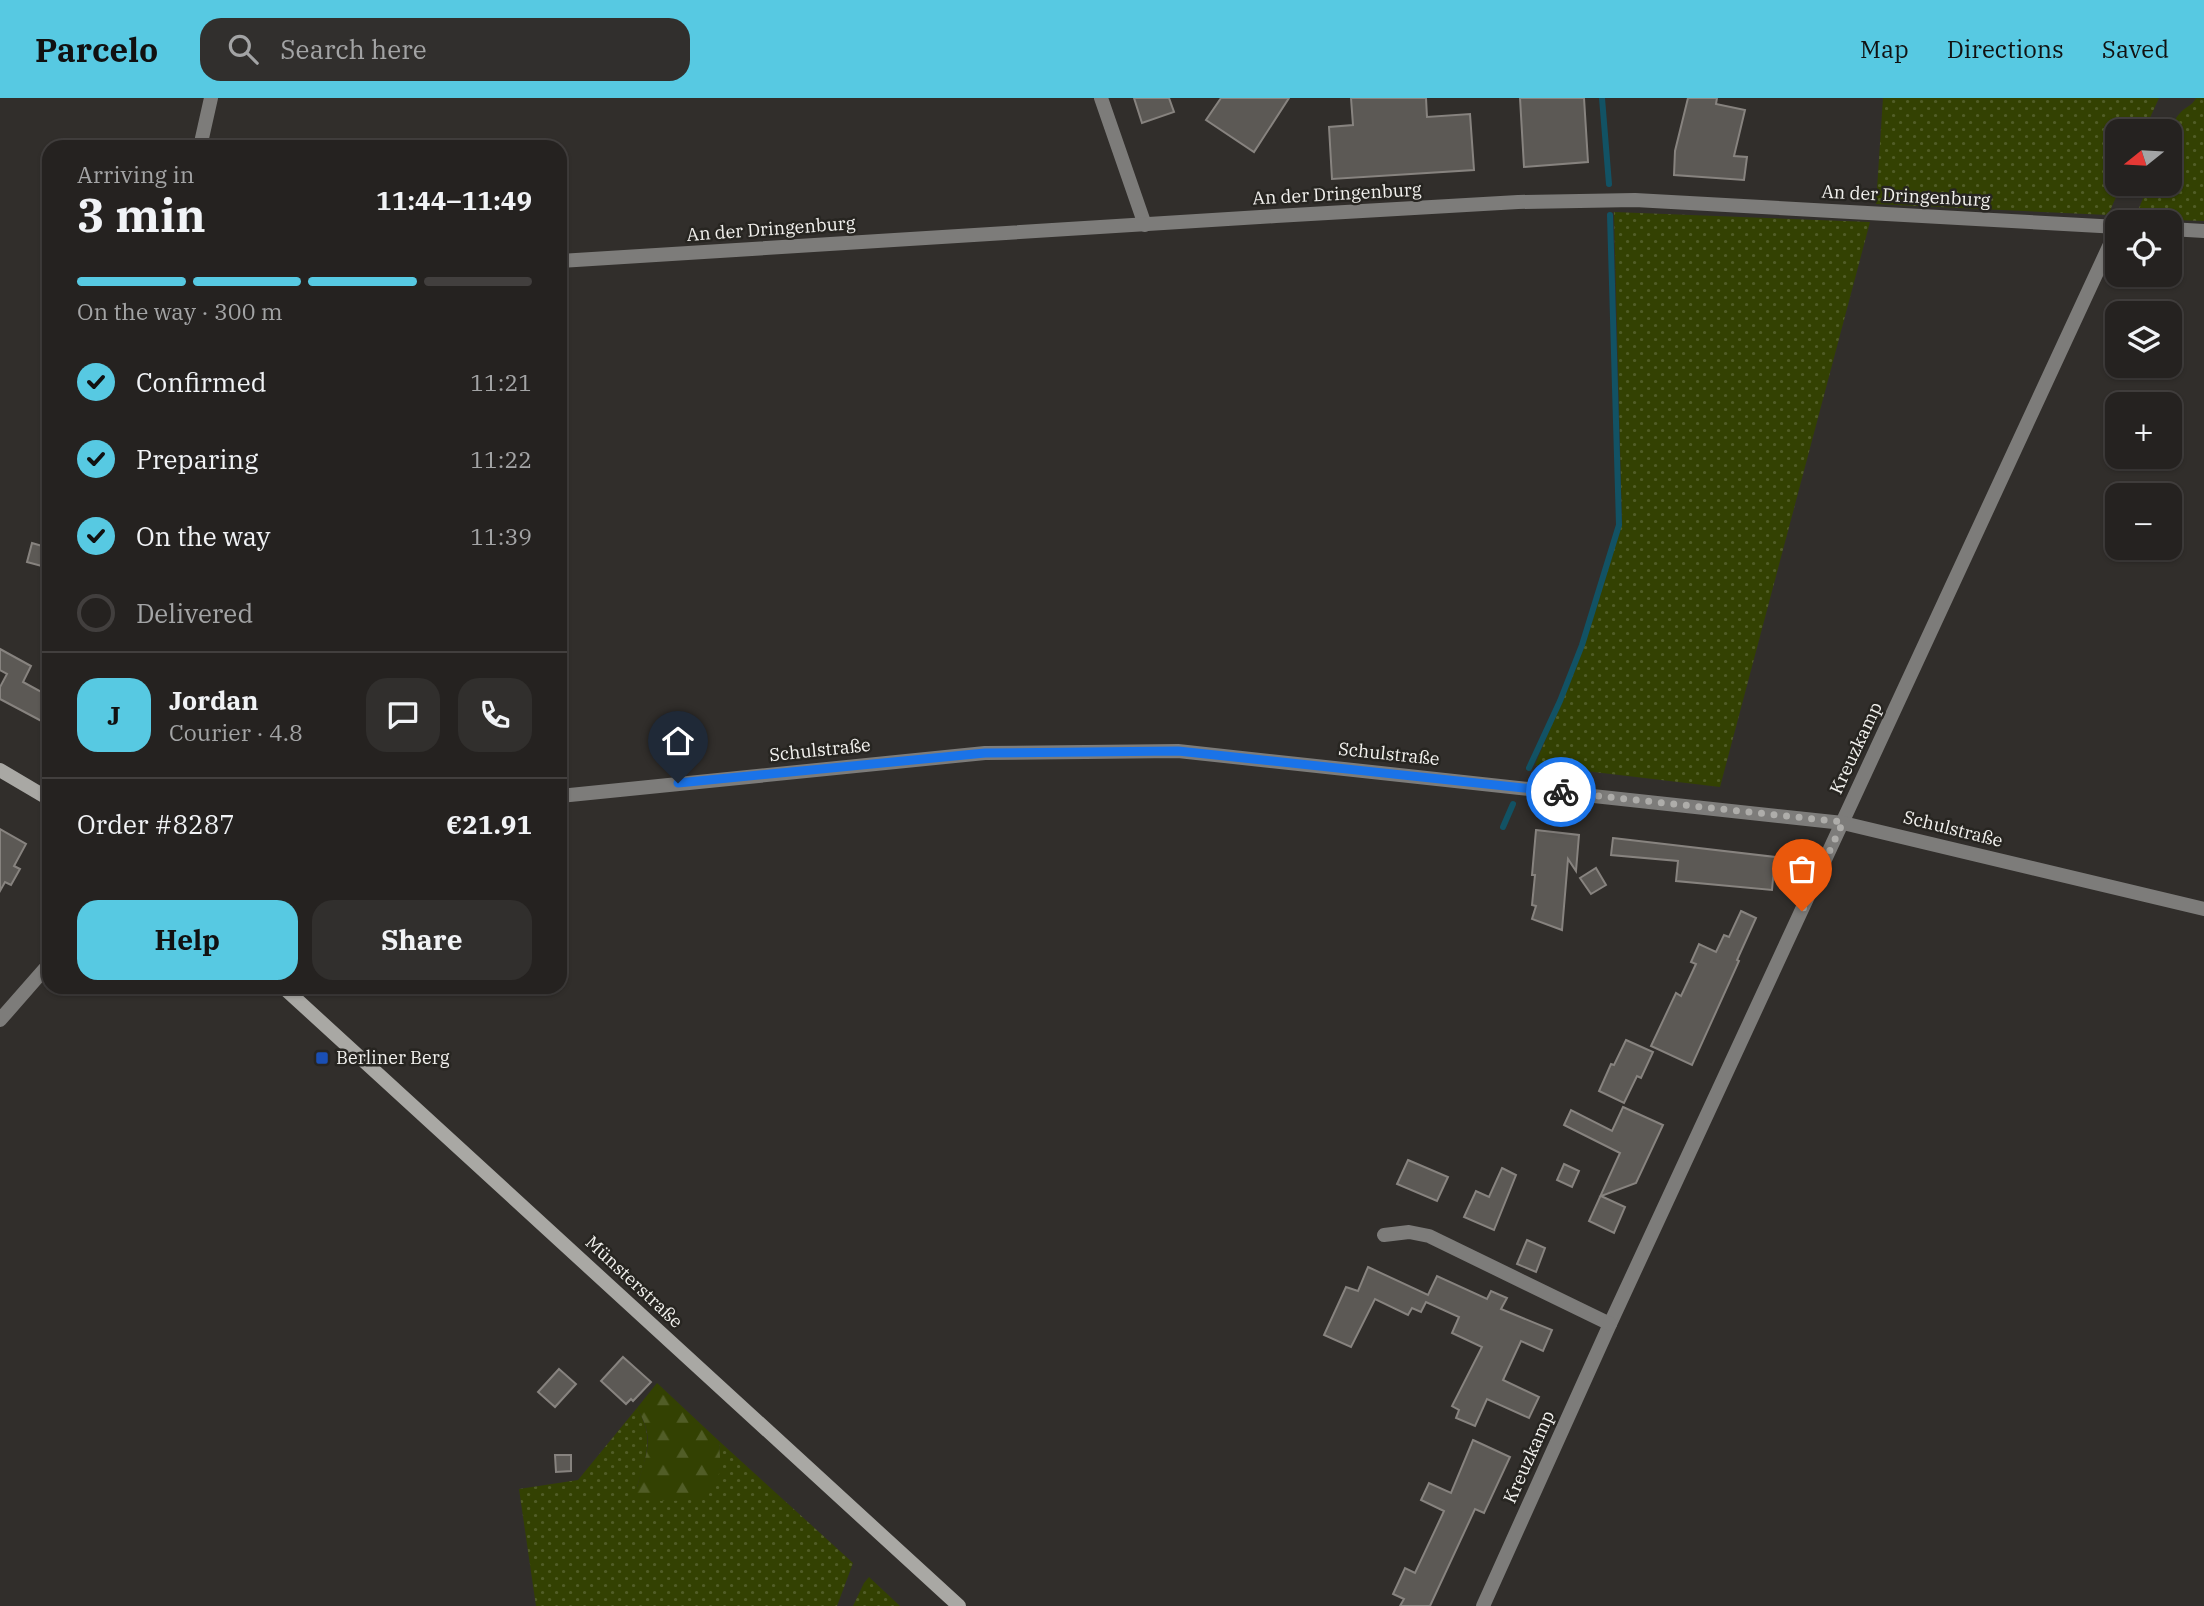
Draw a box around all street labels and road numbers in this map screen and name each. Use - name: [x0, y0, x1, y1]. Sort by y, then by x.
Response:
- street label: An der Dringenburg: [1252, 178, 1422, 209]
- street label: An der Dringenburg: [1821, 180, 1991, 211]
- street label: An der Dringenburg: [686, 211, 856, 246]
- street label: Kreuzkamp: [1824, 698, 1887, 798]
- street label: Schulstraße: [768, 733, 872, 766]
- street label: Schulstraße: [1337, 737, 1441, 770]
- street label: Schulstraße: [1901, 805, 2005, 852]
- street label: Münsterstraße: [581, 1231, 688, 1333]
- street label: Kreuzkamp: [1498, 1407, 1559, 1507]

